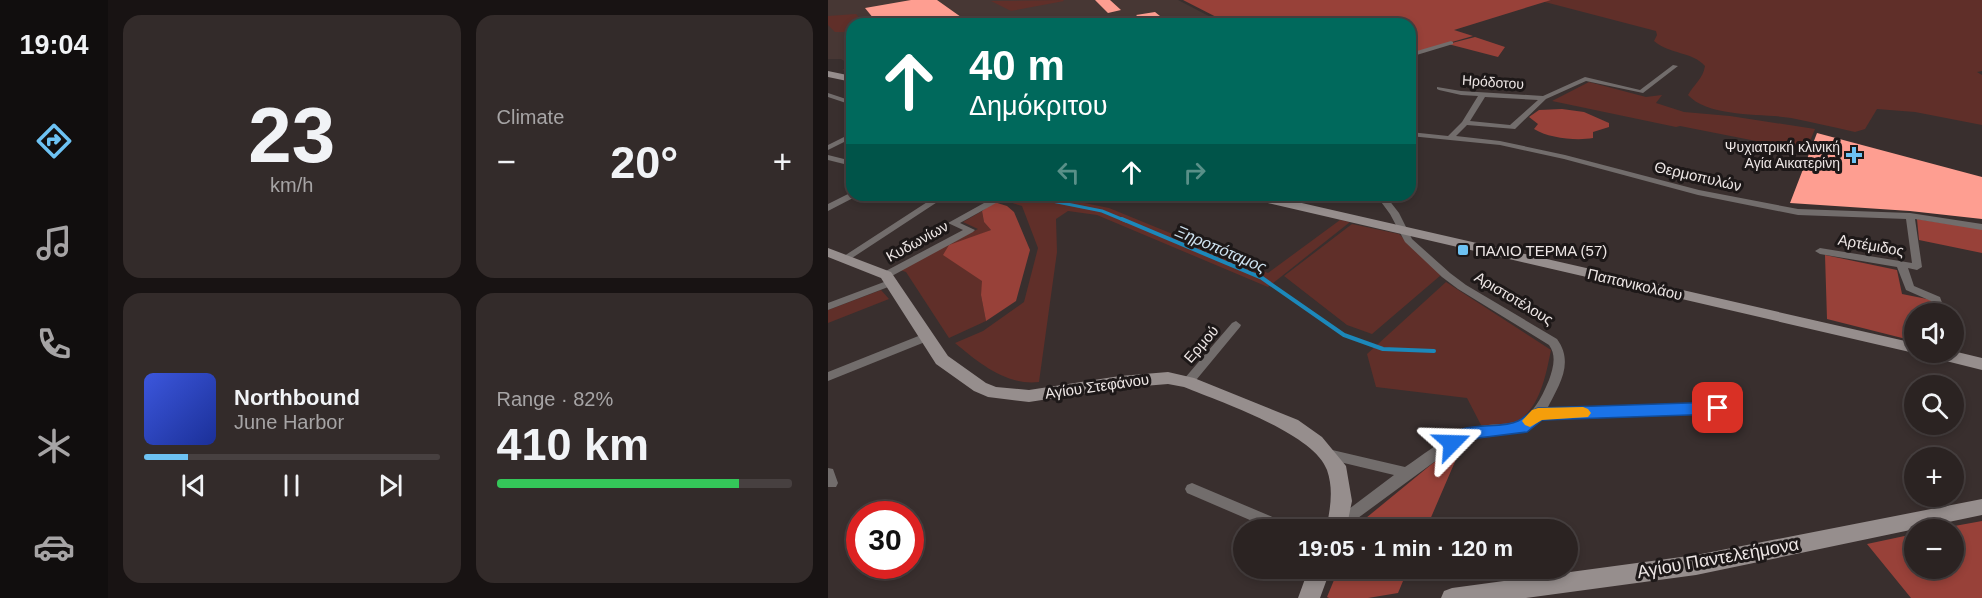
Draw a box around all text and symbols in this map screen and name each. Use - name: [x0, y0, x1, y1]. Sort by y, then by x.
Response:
- text: 19:04: [19, 30, 89, 60]
- icon: ahead: [870, 42, 948, 120]
- text: 40 m: [969, 42, 1065, 89]
- street label: Ηρόδοτου: [1462, 72, 1524, 92]
- text: 23: [248, 91, 335, 179]
- text: Δημόκριτου: [969, 91, 1108, 121]
- text: Climate: [497, 106, 564, 128]
- icon: directions: [33, 120, 75, 162]
- text: 20°: [610, 137, 678, 188]
- place label: Ψυχιατρική κλινική Αγία Αικατερίνη: [1725, 139, 1840, 171]
- text: −: [497, 143, 516, 180]
- text: +: [773, 143, 792, 180]
- marker: Ψυχιατρική κλινική Αγία Αικατερίνη: [1845, 146, 1863, 164]
- icon: left: [1052, 156, 1085, 189]
- icon: ahead: [1115, 156, 1148, 189]
- icon: right: [1178, 156, 1211, 189]
- street label: Θερμοπυλών: [1653, 158, 1743, 194]
- text: km/h: [270, 174, 313, 196]
- street label: Κυδωνίων: [883, 217, 951, 265]
- icon: music: [33, 222, 75, 264]
- water label: Ξηροπόταμος: [1172, 222, 1269, 276]
- street label: Αρτέμιδος: [1837, 231, 1905, 259]
- place label: ΠΑΛΙΟ ΤΕΡΜΑ (57): [1475, 242, 1607, 259]
- marker: ΠΑΛΙΟ ΤΕΡΜΑ (57): [1456, 243, 1470, 257]
- street label: Παπανικολάου: [1586, 265, 1684, 303]
- street label: Αριστοτέλους: [1472, 268, 1556, 328]
- map controls: [1904, 303, 1964, 579]
- button: sound: [1904, 303, 1964, 363]
- street label: Ερμού: [1180, 322, 1222, 366]
- icon: phone: [33, 323, 75, 365]
- street label: Αγίου Στεφάνου: [1044, 370, 1150, 402]
- button: search: [1904, 375, 1964, 435]
- pin: [1692, 382, 1743, 433]
- text: Northbound: [234, 385, 360, 410]
- text: Range · 82%: [497, 388, 613, 410]
- icon: arrive: [1701, 391, 1734, 424]
- text: June Harbor: [234, 411, 344, 433]
- position arrow: [1420, 411, 1484, 475]
- text: 410 km: [497, 419, 649, 470]
- icon: climate: [33, 425, 75, 467]
- button: +: [1904, 447, 1964, 507]
- icon: previous: [177, 469, 210, 502]
- icon: pause: [275, 469, 308, 502]
- icon: next: [374, 469, 407, 502]
- speed limit sign: 30: [846, 501, 924, 579]
- button: −: [1904, 519, 1964, 579]
- icon: car: [33, 526, 75, 568]
- street label: Αγίου Παντελεήμονα: [1636, 534, 1800, 582]
- text: 19:05 · 1 min · 120 m: [1298, 536, 1513, 561]

